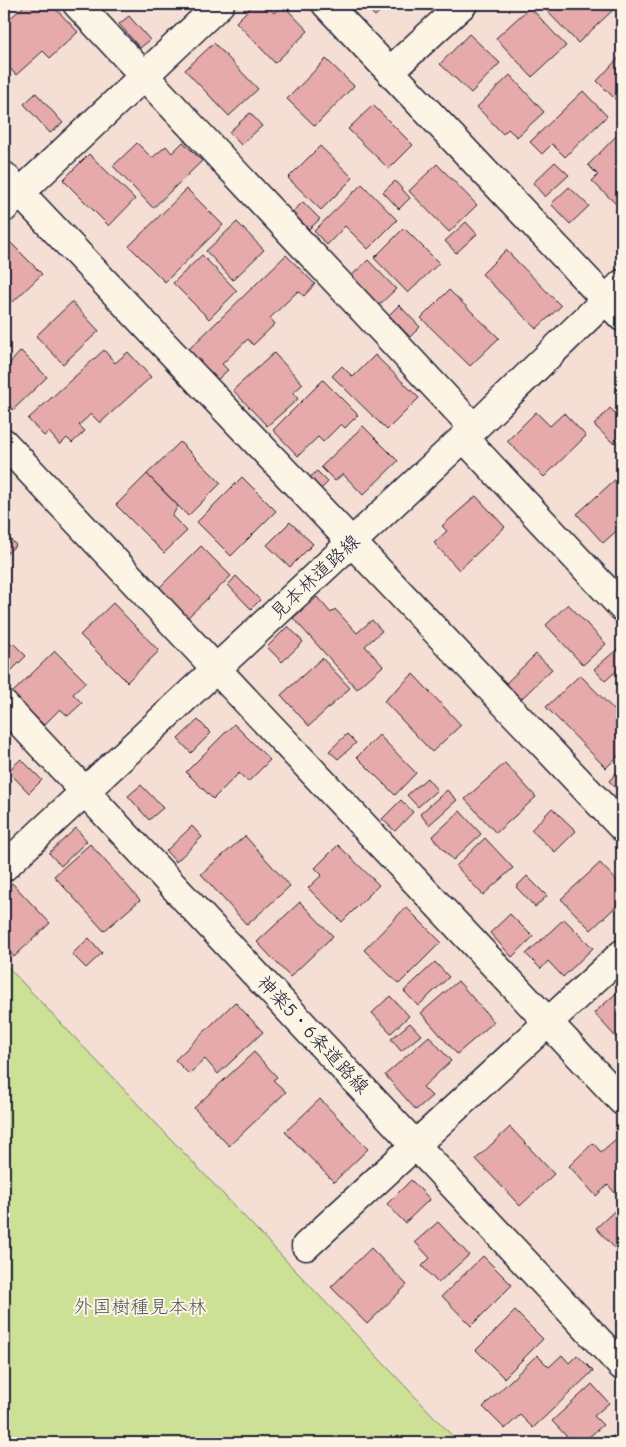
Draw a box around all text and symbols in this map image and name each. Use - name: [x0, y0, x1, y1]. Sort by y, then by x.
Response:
- street label: 見本林道路線: [266, 530, 364, 624]
- street label: 神楽5・6条道路線: [253, 971, 373, 1099]
- park label: 外国樹種見本林: [73, 1296, 207, 1318]

